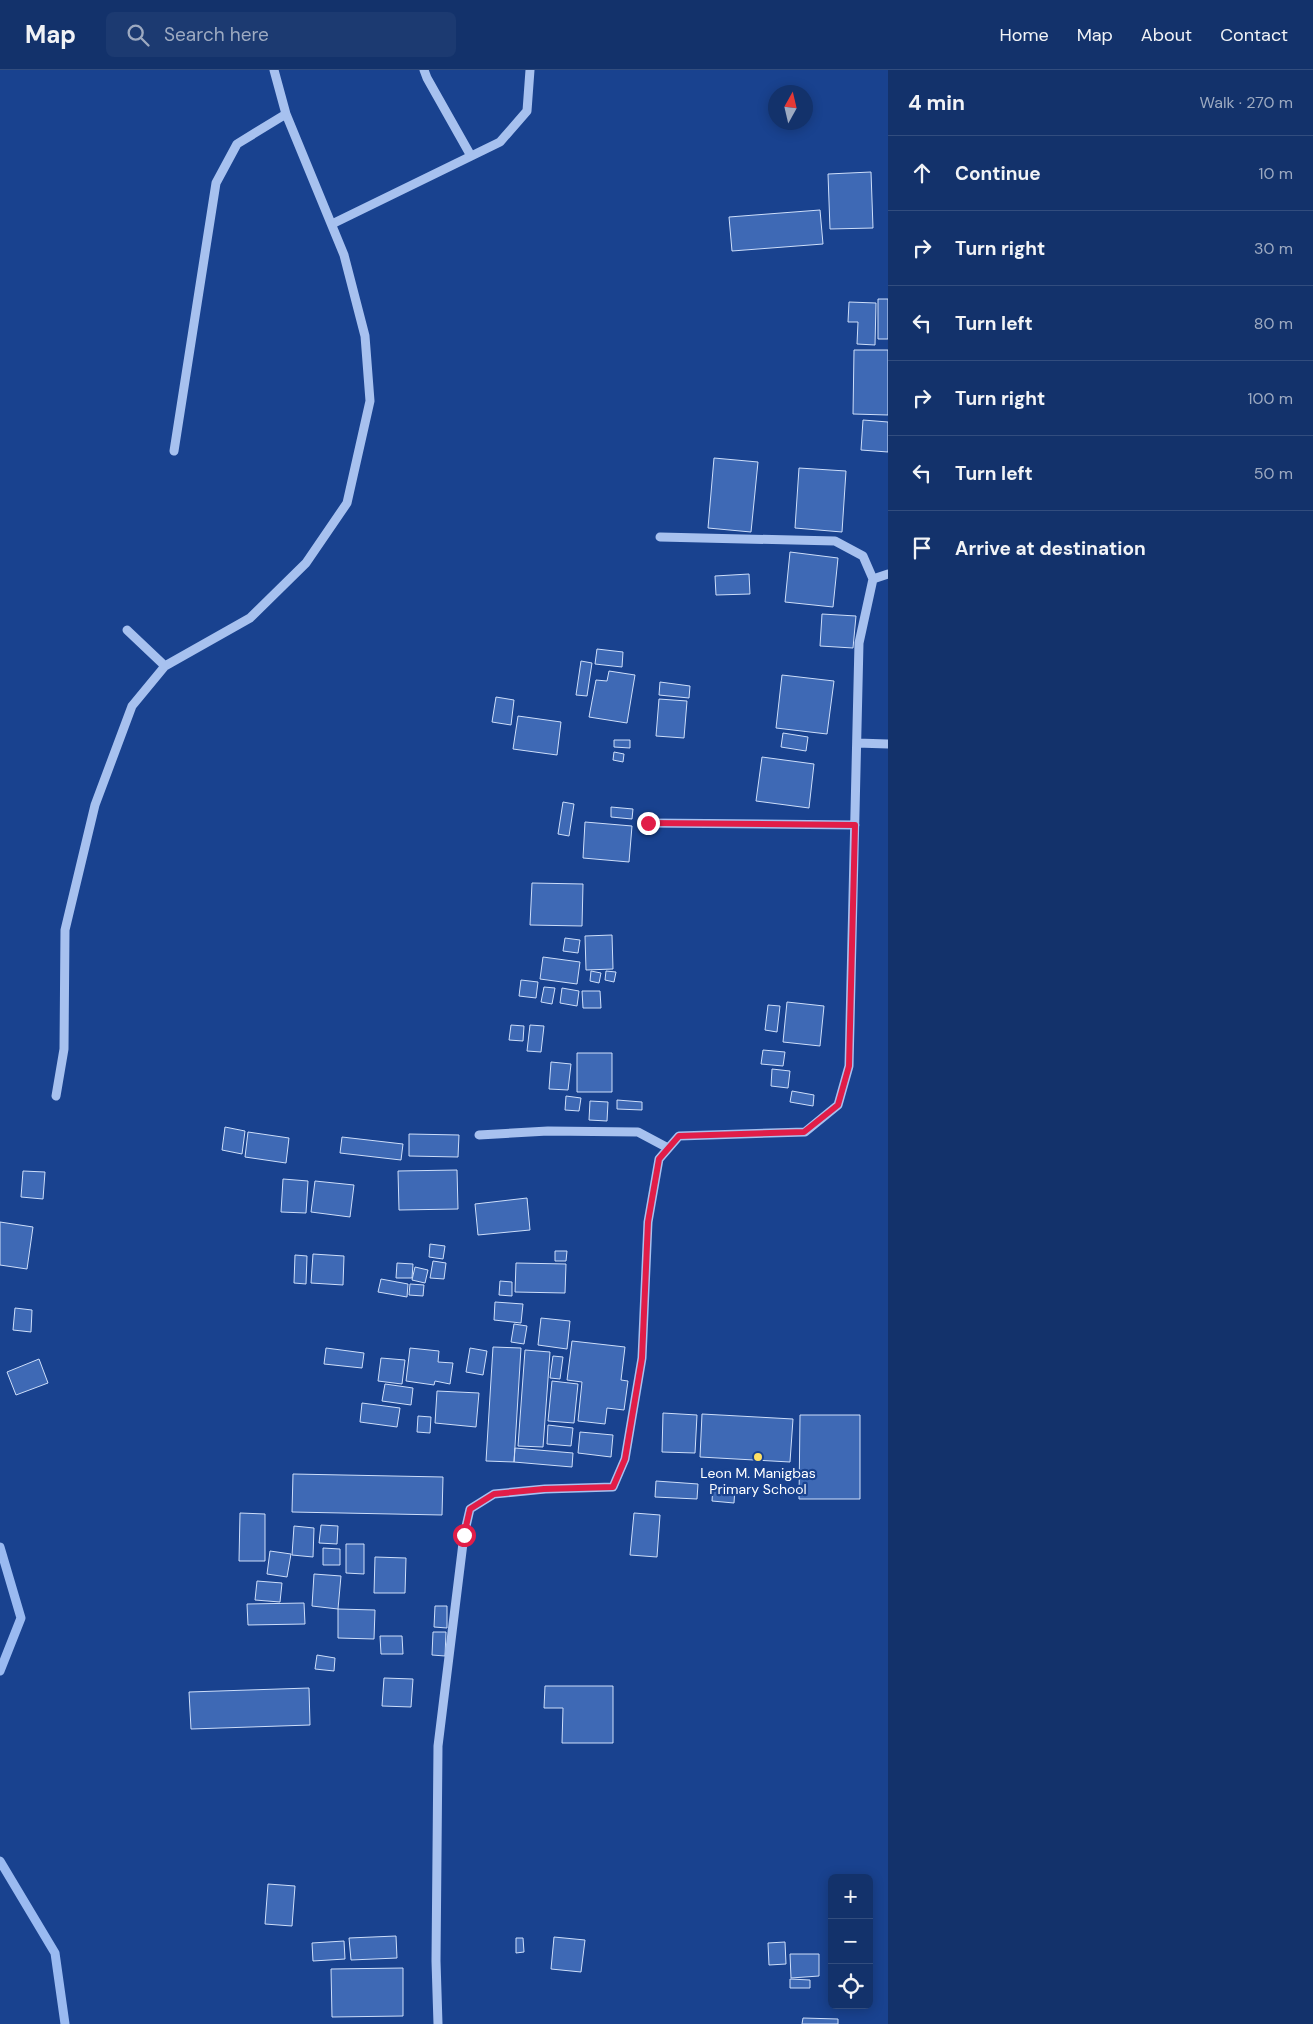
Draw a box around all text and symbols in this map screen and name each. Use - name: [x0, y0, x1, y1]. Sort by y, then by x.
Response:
- search box: [106, 12, 456, 57]
- text: Map: [25, 19, 76, 50]
- icon: search: [124, 21, 152, 49]
- text: Search here: [164, 22, 269, 47]
- text: Home: [999, 23, 1049, 47]
- text: Map: [1077, 23, 1113, 47]
- text: About: [1141, 23, 1192, 47]
- text: Contact: [1220, 23, 1288, 47]
- north arrow: [768, 85, 813, 130]
- text: 4 min: [908, 89, 965, 117]
- text: Walk · 270 m: [1200, 92, 1293, 113]
- icon: ahead: [908, 159, 936, 187]
- text: Continue: [955, 161, 1041, 186]
- text: 10 m: [1259, 163, 1293, 184]
- icon: right: [908, 234, 936, 262]
- text: Turn right: [955, 236, 1045, 261]
- text: 30 m: [1254, 238, 1293, 259]
- icon: left: [908, 309, 936, 337]
- text: Turn left: [955, 311, 1033, 336]
- text: 80 m: [1254, 313, 1293, 334]
- icon: right: [908, 384, 936, 412]
- text: Turn right: [955, 386, 1045, 411]
- text: 100 m: [1248, 388, 1293, 409]
- icon: left: [908, 459, 936, 487]
- text: Turn left: [955, 461, 1033, 486]
- text: 50 m: [1254, 463, 1293, 484]
- icon: arrive: [908, 534, 936, 562]
- text: Arrive at destination: [955, 536, 1146, 561]
- route end: [637, 812, 660, 835]
- marker: Leon M. Manigbas Primary School: [752, 1451, 764, 1463]
- place label: Leon M. Manigbas Primary School: [700, 1464, 816, 1498]
- route start: [453, 1524, 476, 1547]
- map controls: [828, 1874, 873, 2009]
- button: +: [828, 1874, 873, 1919]
- button: −: [828, 1919, 873, 1964]
- button: locate: [828, 1964, 873, 2009]

